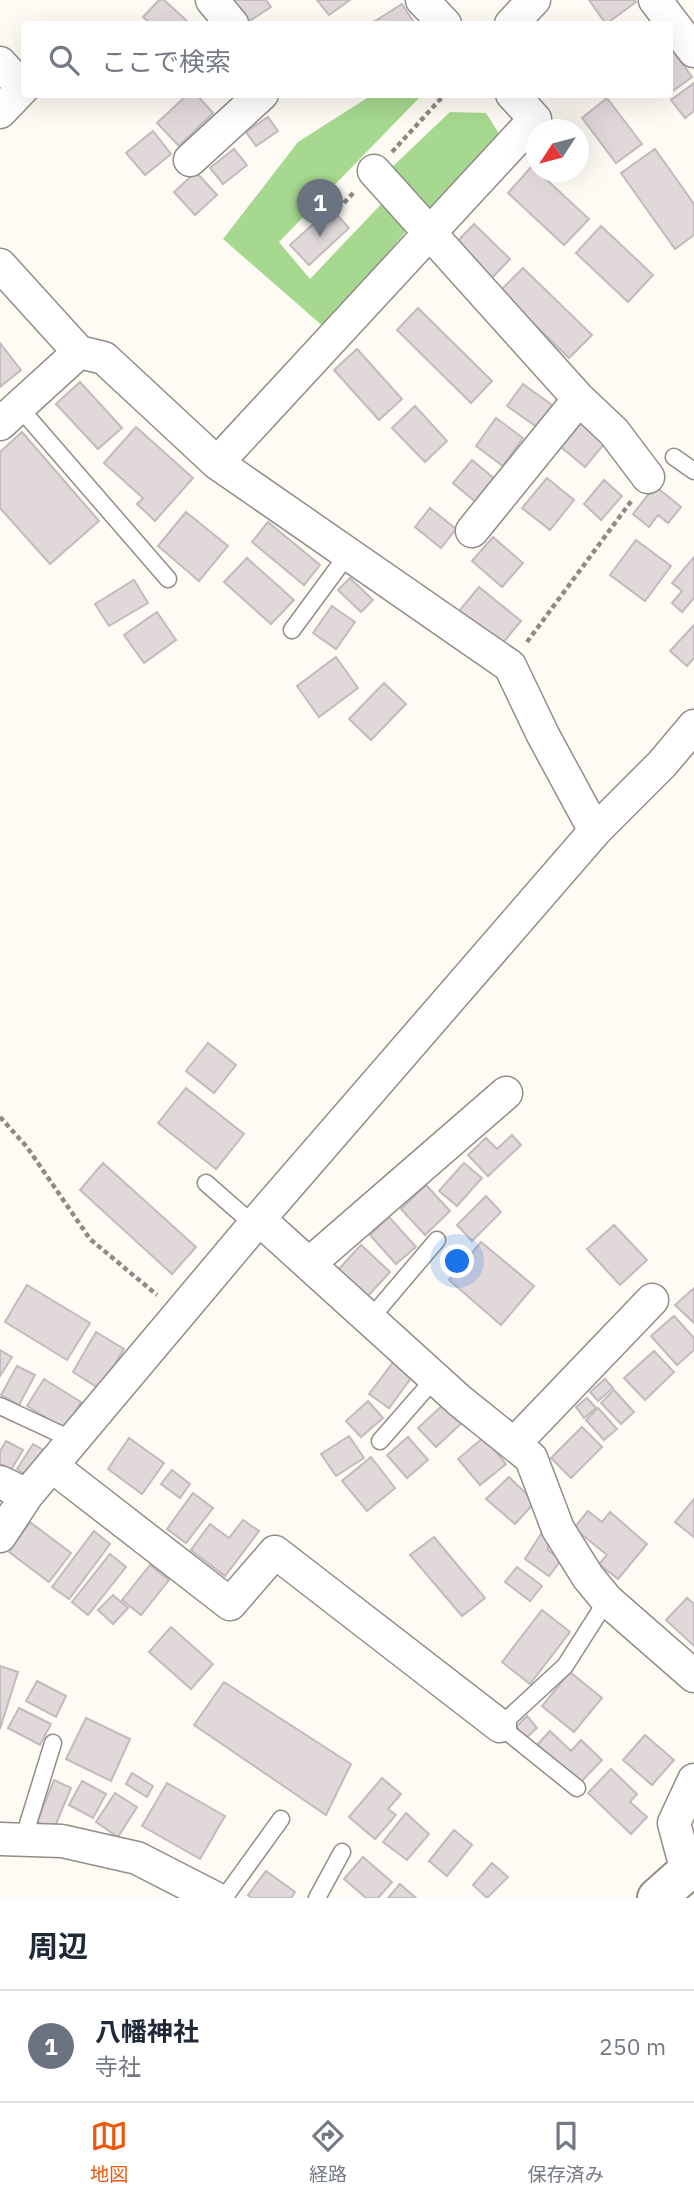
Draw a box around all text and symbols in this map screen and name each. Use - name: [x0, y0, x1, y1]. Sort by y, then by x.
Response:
- search box: [21, 21, 673, 98]
- icon: search: [45, 41, 83, 79]
- text: ここで検索: [101, 44, 231, 78]
- north arrow: [526, 119, 589, 182]
- pin: 1: [297, 179, 343, 237]
- your location: [440, 1244, 474, 1278]
- text: 周辺: [28, 1926, 88, 1965]
- text: 八幡神社: [95, 2014, 199, 2048]
- text: 1: [44, 2031, 58, 2061]
- text: 250 m: [599, 2031, 666, 2061]
- text: 寺社: [95, 2051, 141, 2081]
- tab: 地図: [90, 2117, 128, 2186]
- tab: 経路: [309, 2117, 347, 2186]
- tab: 保存済み: [528, 2117, 604, 2186]

